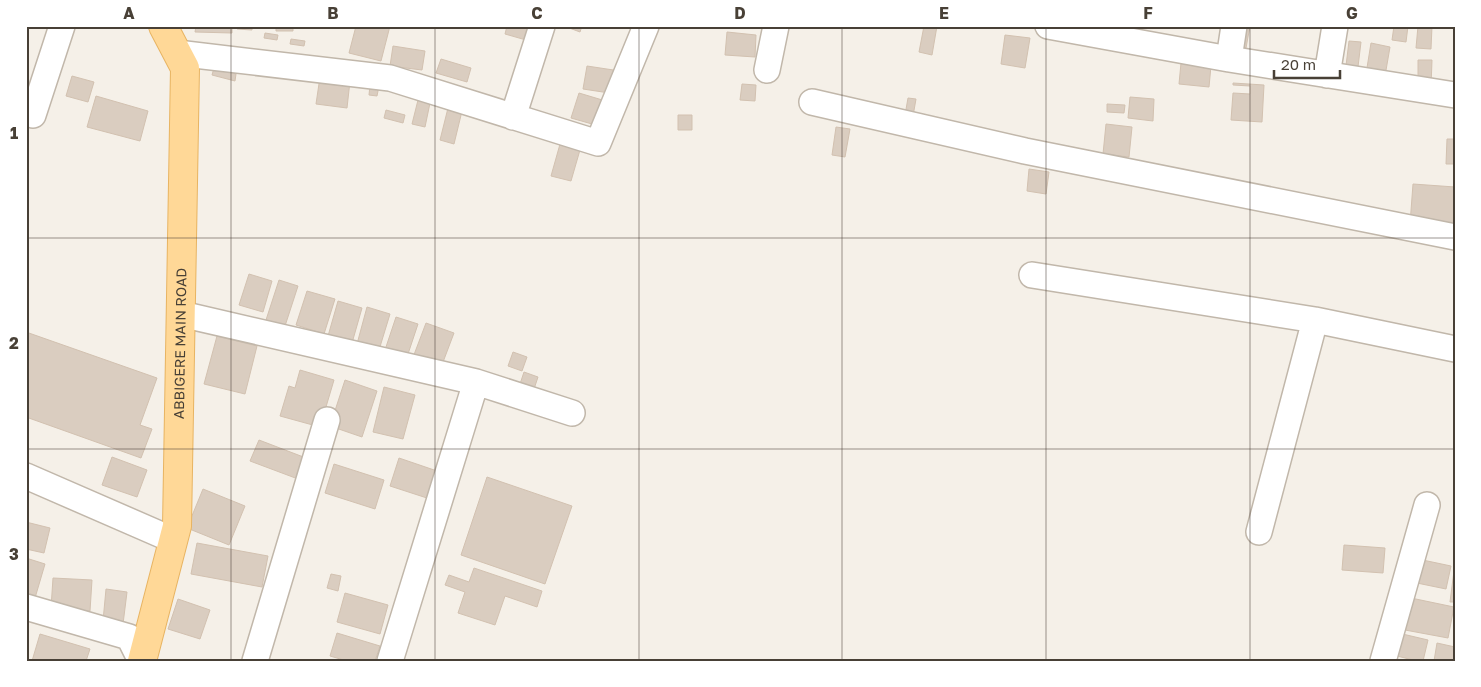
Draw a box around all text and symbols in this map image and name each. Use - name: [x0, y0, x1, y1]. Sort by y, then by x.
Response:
- text: A: [123, 3, 135, 23]
- text: B: [327, 3, 339, 23]
- text: C: [531, 3, 543, 23]
- text: D: [734, 3, 746, 23]
- text: E: [939, 3, 949, 23]
- text: F: [1143, 3, 1153, 23]
- text: G: [1346, 3, 1358, 23]
- scale bar: [1274, 48, 1340, 80]
- text: 20 m: [1281, 55, 1316, 73]
- text: 1: [10, 123, 18, 143]
- street label: ABBIGERE MAIN ROAD: [170, 268, 190, 419]
- text: 2: [9, 333, 19, 353]
- text: 3: [9, 544, 19, 564]

